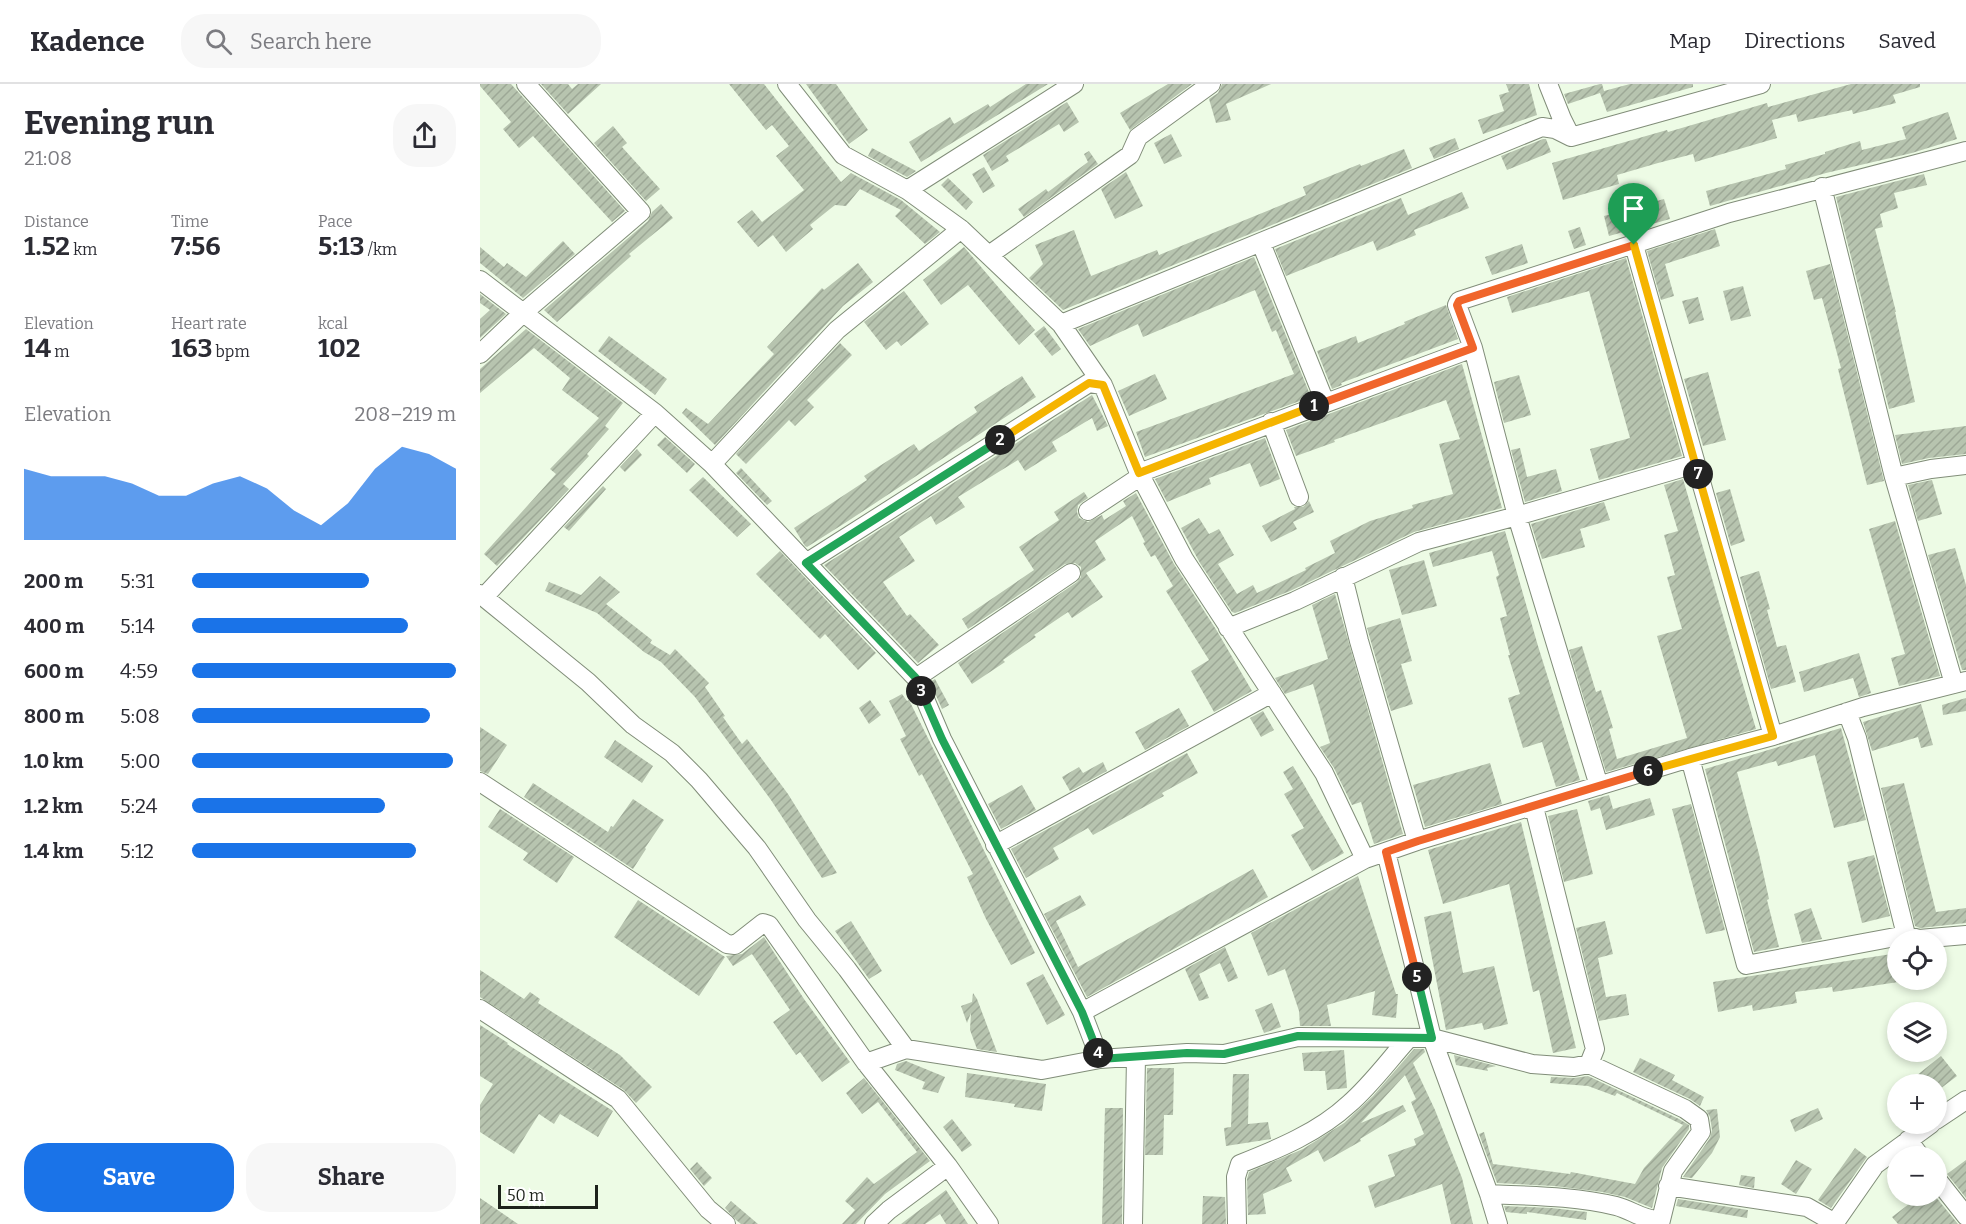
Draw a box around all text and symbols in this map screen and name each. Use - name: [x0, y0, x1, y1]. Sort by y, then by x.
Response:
- search box: [181, 14, 601, 68]
- text: Kadence: [30, 25, 145, 58]
- icon: search: [202, 25, 235, 58]
- text: Search here: [250, 28, 372, 55]
- text: Map: [1669, 28, 1711, 54]
- text: Directions: [1744, 28, 1845, 54]
- text: Saved: [1878, 28, 1936, 54]
- text: Evening run: [24, 103, 214, 143]
- button: share: [393, 104, 456, 167]
- text: 21:08: [24, 146, 72, 170]
- pin: [1608, 183, 1659, 245]
- icon: arrive: [1617, 192, 1650, 225]
- text: Distance: [24, 212, 89, 231]
- text: Time: [171, 212, 209, 231]
- text: Pace: [318, 212, 353, 231]
- text: 1.52: [24, 231, 70, 262]
- text: 7:56: [171, 231, 221, 262]
- text: 5:13: [318, 231, 365, 262]
- text: km: [70, 240, 97, 259]
- text: /km: [365, 240, 397, 259]
- text: Elevation: [24, 314, 94, 333]
- text: Heart rate: [171, 314, 247, 333]
- text: kcal: [318, 314, 348, 333]
- text: 14: [24, 333, 51, 364]
- text: 163: [171, 333, 212, 364]
- text: 102: [318, 333, 360, 364]
- text: m: [51, 342, 70, 361]
- text: bpm: [212, 342, 250, 361]
- pin: 1: [1299, 391, 1329, 421]
- text: 1: [1311, 396, 1317, 415]
- text: Elevation: [24, 402, 111, 426]
- text: 208–219 m: [354, 402, 456, 426]
- pin: 2: [985, 425, 1015, 455]
- text: 2: [995, 430, 1005, 449]
- pin: 7: [1683, 459, 1713, 489]
- text: 7: [1694, 464, 1702, 483]
- text: 200 m: [24, 569, 83, 593]
- text: 5:31: [120, 569, 154, 593]
- text: 400 m: [24, 614, 84, 638]
- text: 5:14: [120, 614, 155, 638]
- text: 600 m: [24, 659, 84, 683]
- text: 4:59: [120, 659, 158, 683]
- pin: 3: [906, 676, 936, 706]
- text: 3: [916, 681, 926, 700]
- text: 800 m: [24, 704, 84, 728]
- text: 5:08: [120, 704, 160, 728]
- text: 1.0 km: [24, 749, 84, 773]
- text: 5:00: [120, 749, 161, 773]
- pin: 6: [1633, 756, 1663, 786]
- text: 6: [1643, 761, 1653, 780]
- text: 1.2 km: [24, 794, 83, 818]
- text: 5:24: [120, 794, 157, 818]
- text: 1.4 km: [24, 839, 84, 863]
- text: 5:12: [120, 839, 154, 863]
- map controls: [1887, 930, 1947, 1206]
- button: locate: [1887, 930, 1947, 990]
- pin: 5: [1402, 962, 1432, 992]
- text: 5: [1413, 967, 1421, 986]
- button: layers: [1887, 1002, 1947, 1062]
- pin: 4: [1083, 1038, 1113, 1068]
- text: 4: [1093, 1043, 1103, 1062]
- button: +: [1887, 1074, 1947, 1134]
- button: Save: [24, 1143, 234, 1212]
- button: Share: [246, 1143, 456, 1212]
- button: −: [1887, 1146, 1947, 1206]
- scale bar: [498, 1182, 598, 1210]
- text: 50 m: [507, 1186, 544, 1205]

